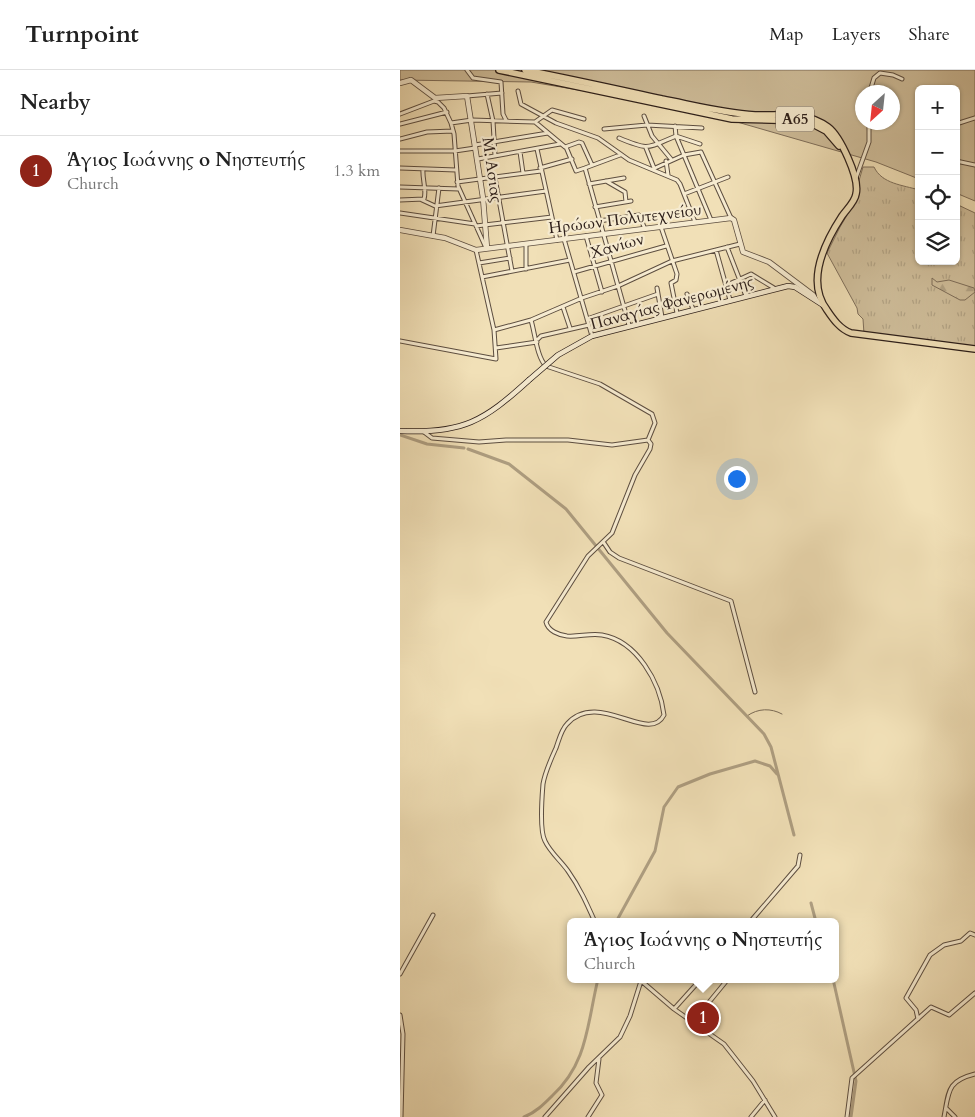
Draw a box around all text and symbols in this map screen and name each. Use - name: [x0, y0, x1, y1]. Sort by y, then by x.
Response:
- text: Turnpoint: [25, 18, 139, 51]
- text: Map: [769, 22, 804, 47]
- text: Layers: [832, 22, 881, 47]
- text: Share: [909, 22, 950, 47]
- north arrow: [855, 85, 900, 130]
- map controls: [915, 85, 960, 265]
- button: +: [915, 85, 960, 130]
- text: Nearby: [20, 88, 91, 117]
- road number: Α65: [776, 106, 814, 132]
- button: −: [915, 130, 960, 175]
- street label: Μ. Ασιας: [476, 136, 508, 204]
- text: Άγιος Ιωάννης ο Νηστευτής: [67, 147, 306, 173]
- text: 1: [32, 160, 40, 182]
- text: 1.3 km: [333, 160, 380, 182]
- text: Church: [67, 173, 119, 195]
- button: locate: [915, 175, 960, 220]
- street label: Ηρώων Πολυτεχνείου: [547, 199, 703, 239]
- button: layers: [915, 220, 960, 265]
- street label: Χανίων: [588, 228, 646, 264]
- street label: Παναγίας Φανερωμένης: [588, 271, 756, 335]
- your location: [724, 466, 750, 492]
- popup: [567, 918, 839, 983]
- text: Άγιος Ιωάννης ο Νηστευτής: [584, 927, 822, 953]
- text: Church: [584, 953, 635, 975]
- pin: 1: [687, 999, 719, 1037]

